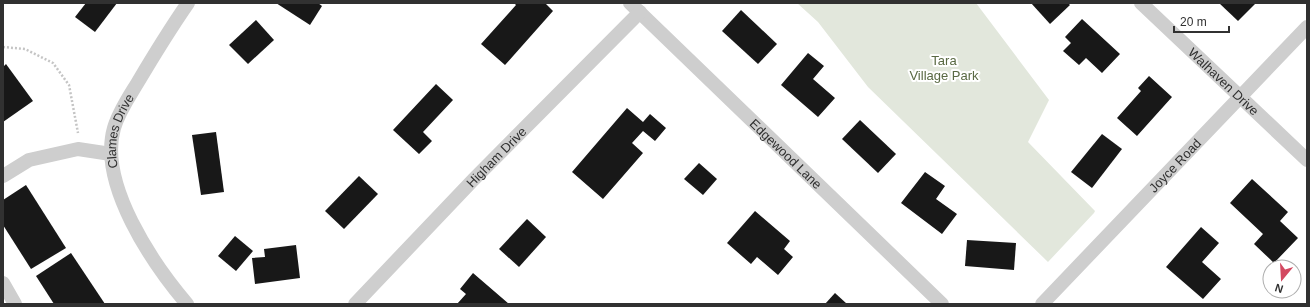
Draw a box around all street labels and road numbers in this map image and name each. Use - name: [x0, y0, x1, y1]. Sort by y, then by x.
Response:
- street label: Walhaven Drive: [1185, 45, 1262, 119]
- street label: Clames Drive: [104, 91, 137, 169]
- street label: Edgewood Lane: [747, 116, 825, 192]
- street label: Higham Drive: [463, 124, 530, 190]
- street label: Joyce Road: [1146, 136, 1204, 196]

